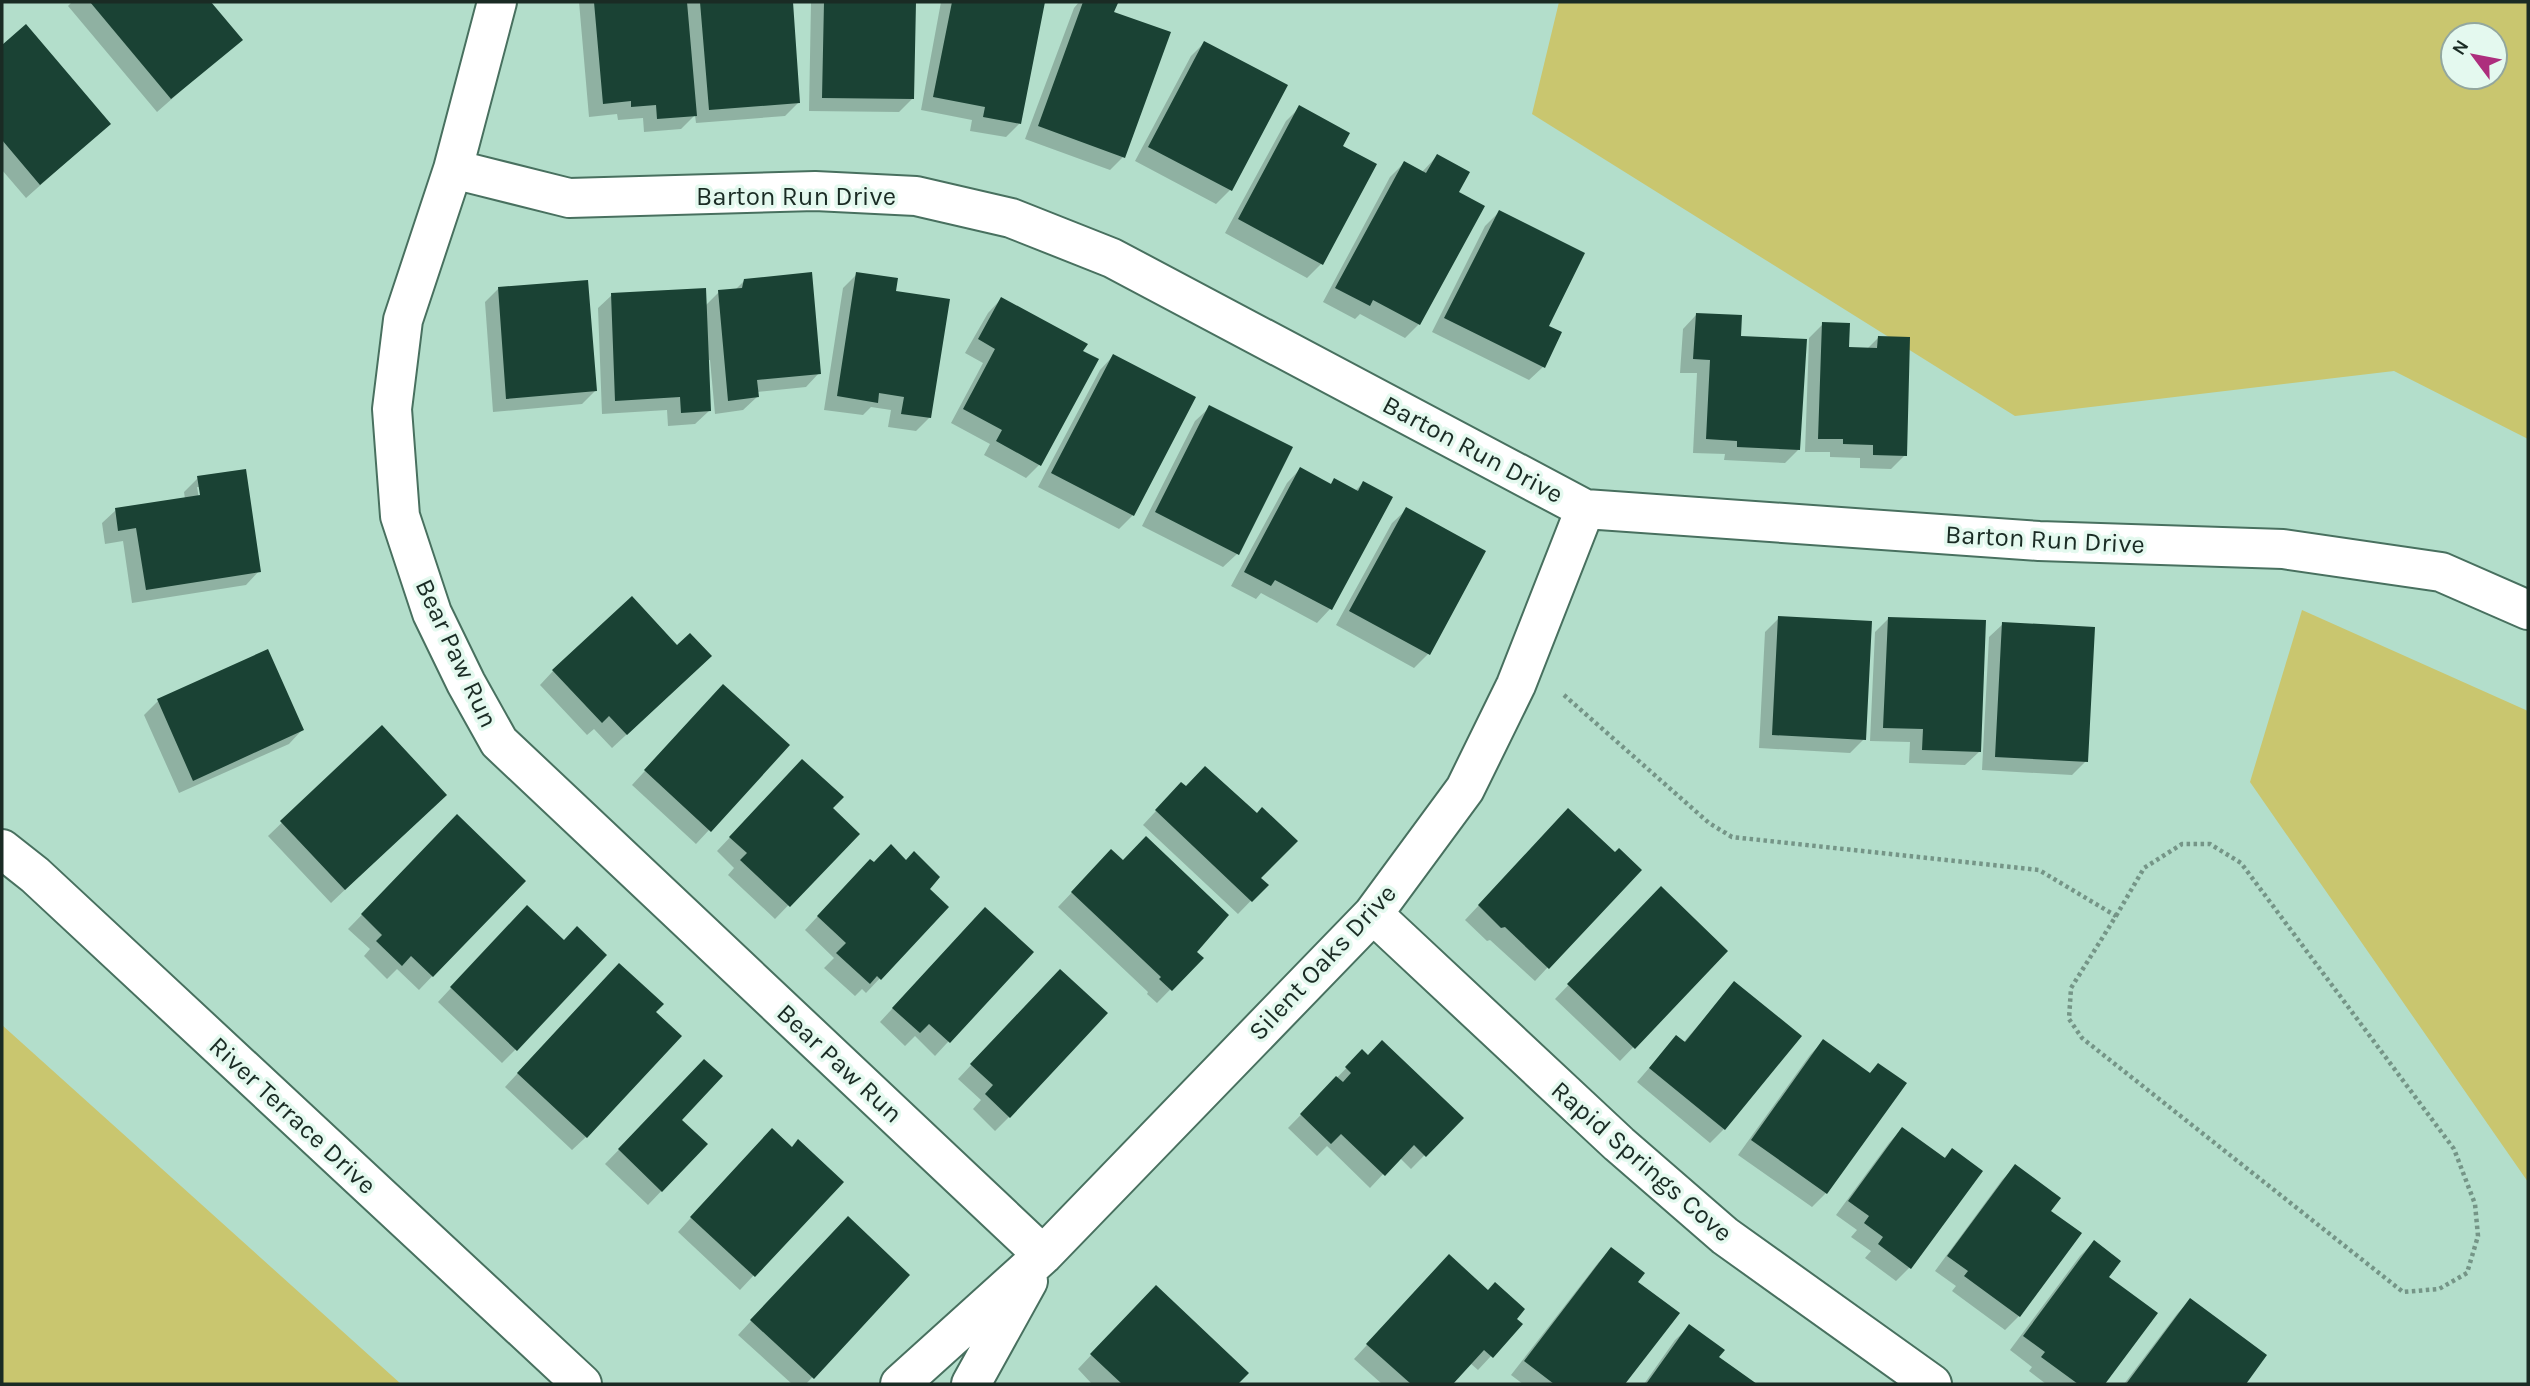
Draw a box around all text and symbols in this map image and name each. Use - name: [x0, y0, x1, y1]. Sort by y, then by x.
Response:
- north arrow: [2439, 21, 2509, 91]
- text: N: [2447, 36, 2473, 59]
- street label: Barton Run Drive: [696, 181, 896, 212]
- street label: Barton Run Drive: [1377, 389, 1568, 510]
- street label: Barton Run Drive: [1944, 519, 2146, 560]
- street label: Bear Paw Run: [409, 574, 505, 732]
- street label: Silent Oaks Drive: [1242, 878, 1403, 1047]
- street label: Bear Paw Run: [770, 997, 909, 1129]
- street label: River Terrace Drive: [203, 1030, 383, 1201]
- street label: Rapid Springs Cove: [1545, 1074, 1738, 1248]

